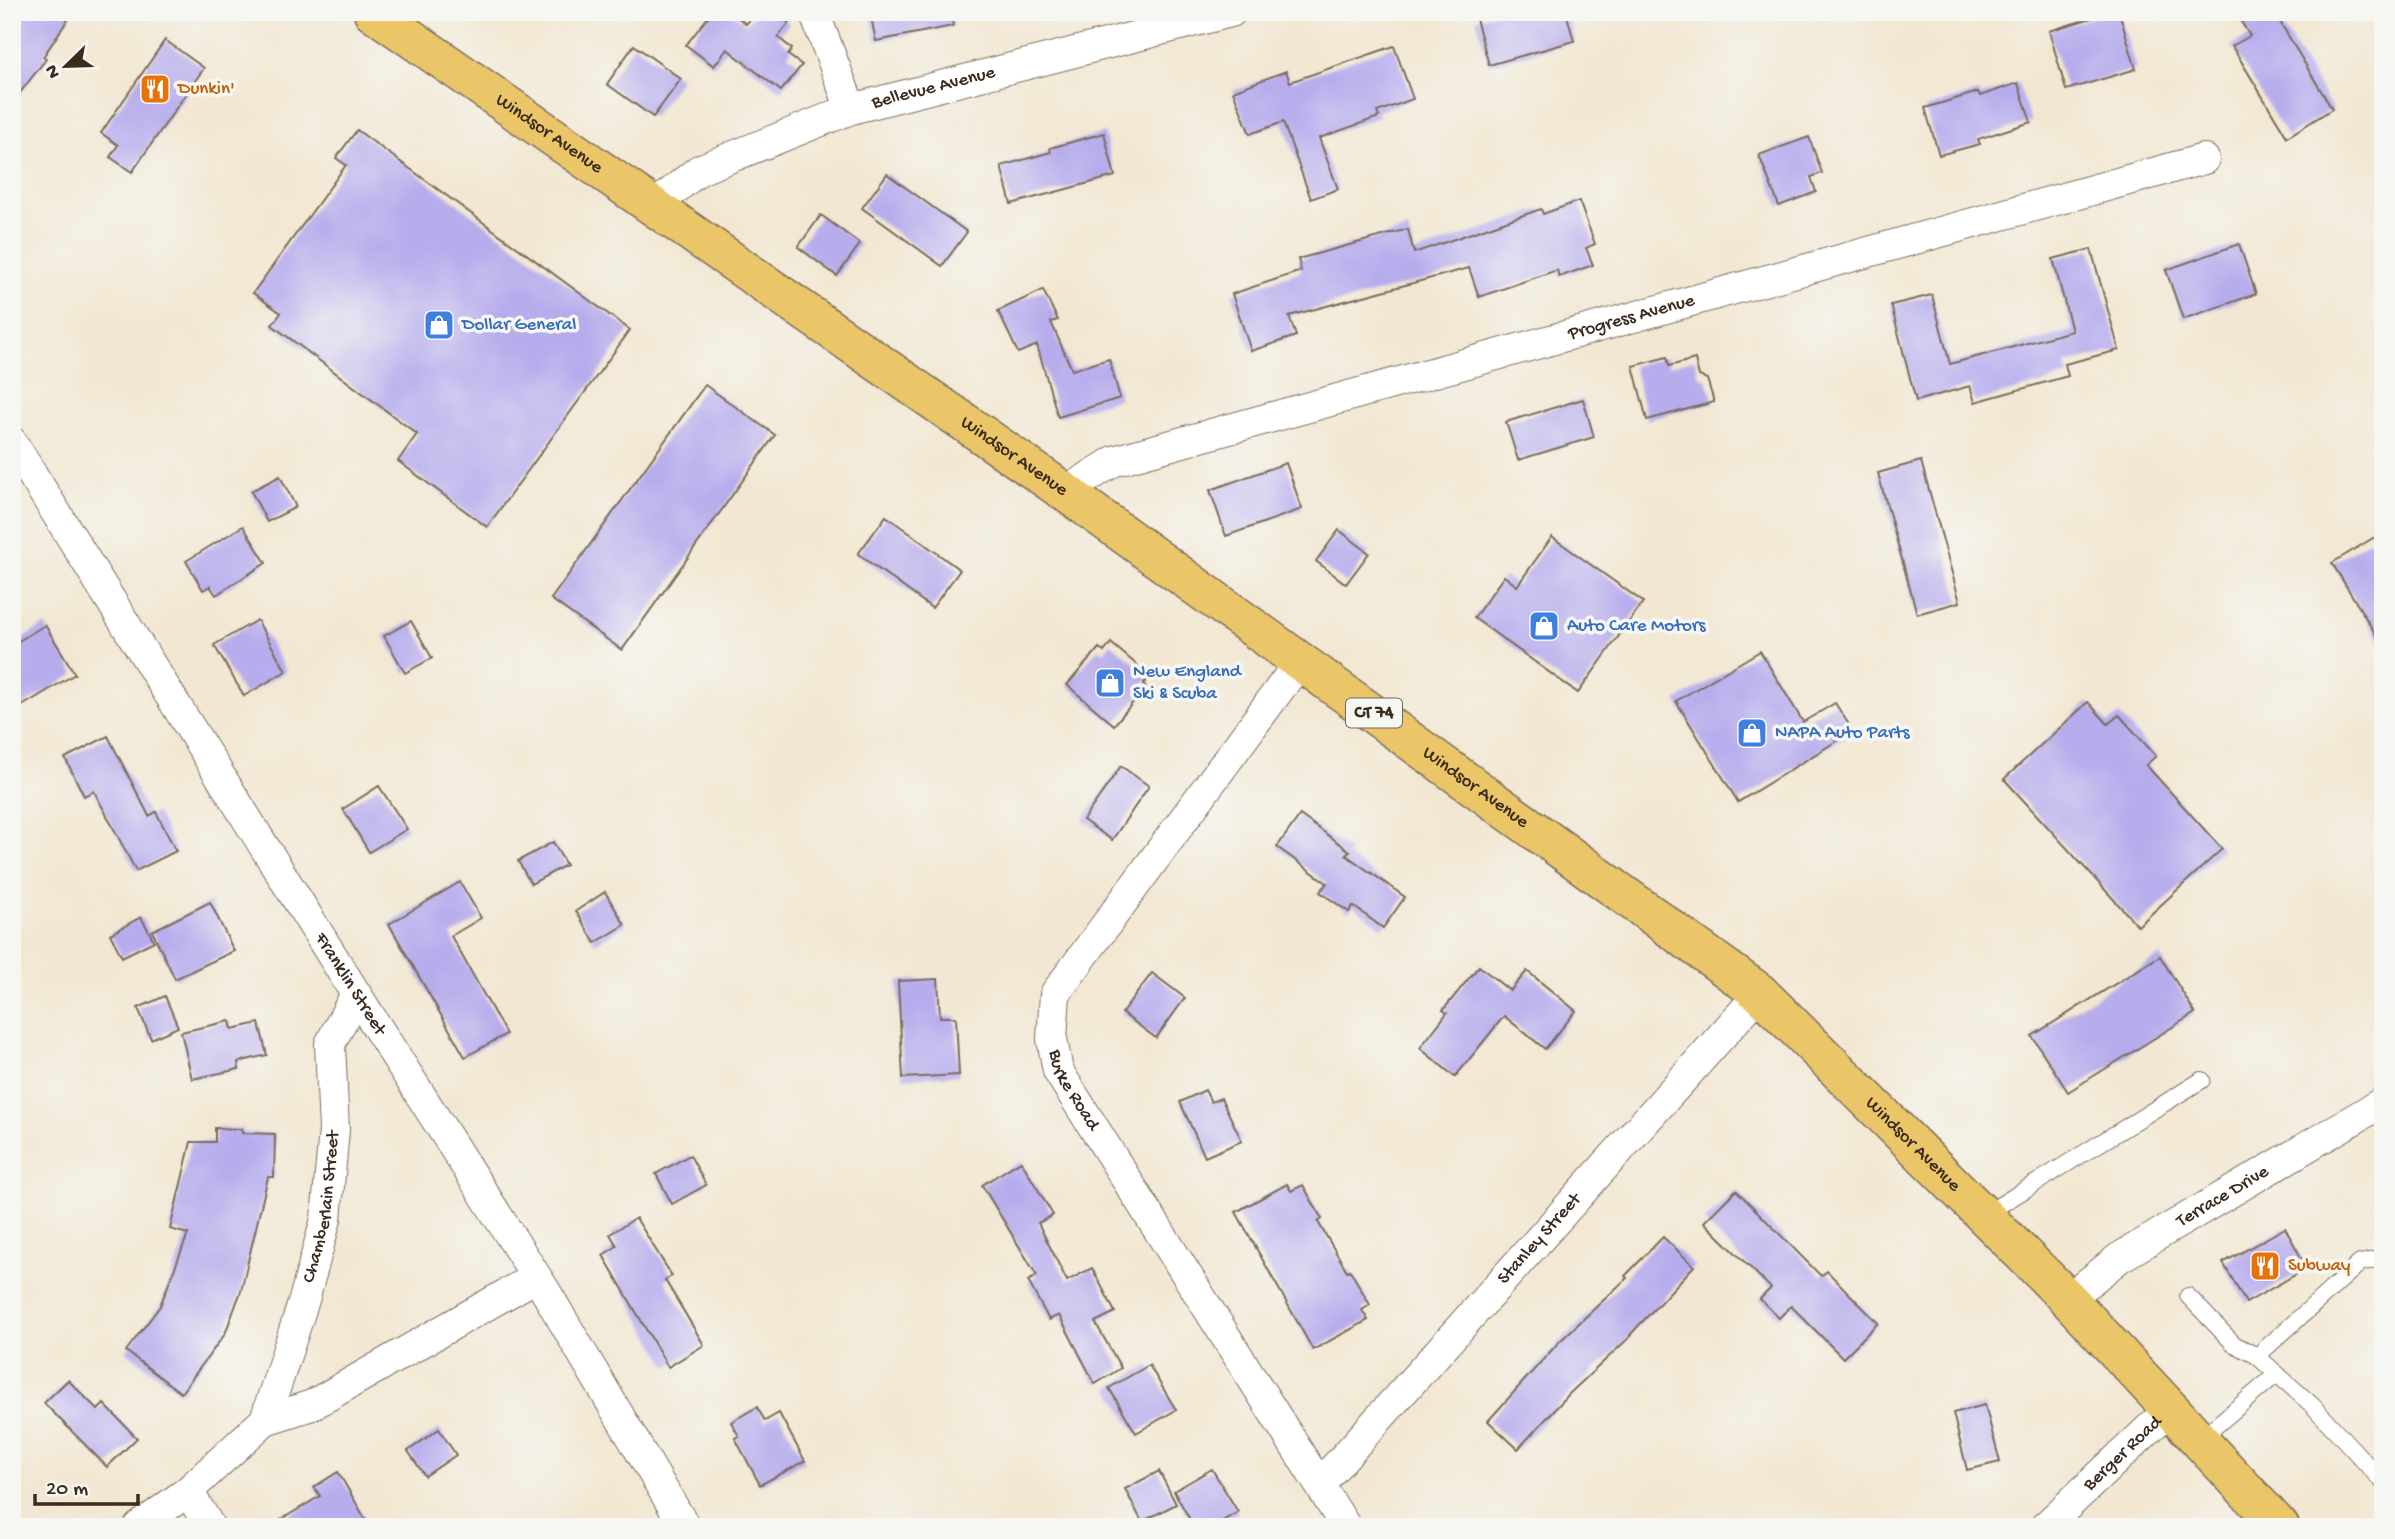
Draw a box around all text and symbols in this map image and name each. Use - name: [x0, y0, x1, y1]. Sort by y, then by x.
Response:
- north arrow: [32, 32, 102, 102]
- text: N: [41, 61, 67, 81]
- street label: Bellevue Avenue: [868, 61, 998, 115]
- restaurant icon: Dunkin': [138, 72, 172, 106]
- place label: Dunkin': [176, 78, 235, 101]
- street label: Windsor Avenue: [491, 89, 607, 179]
- street label: Progress Avenue: [1565, 289, 1697, 346]
- shop icon: Dollar General: [422, 308, 456, 342]
- place label: Dollar General: [460, 314, 576, 337]
- street label: Windsor Avenue: [956, 411, 1072, 502]
- shop icon: Auto Care Motors: [1527, 609, 1561, 643]
- place label: Auto Care Motors: [1567, 615, 1707, 638]
- place label: New England Ski & Scuba: [1133, 661, 1243, 706]
- shop icon: New England Ski & Scuba: [1093, 666, 1127, 700]
- road number: CT 74: [1346, 698, 1402, 728]
- shop icon: NAPA Auto Parts: [1735, 716, 1769, 750]
- place label: NAPA Auto Parts: [1775, 722, 1911, 745]
- street label: Windsor Avenue: [1418, 742, 1533, 834]
- street label: Franklin Street: [309, 928, 392, 1042]
- street label: Burke Road: [1043, 1047, 1105, 1137]
- street label: Windsor Avenue: [1860, 1092, 1965, 1197]
- street label: Chamberlain Street: [298, 1128, 346, 1286]
- street label: Terrace Drive: [2172, 1160, 2273, 1233]
- street label: Stanley Street: [1493, 1187, 1588, 1289]
- restaurant icon: Subway: [2248, 1249, 2282, 1283]
- place label: Subway: [2288, 1255, 2351, 1278]
- street label: Berger Road: [2078, 1410, 2168, 1497]
- scale bar: [35, 1462, 138, 1506]
- text: 20 m: [46, 1478, 88, 1503]

